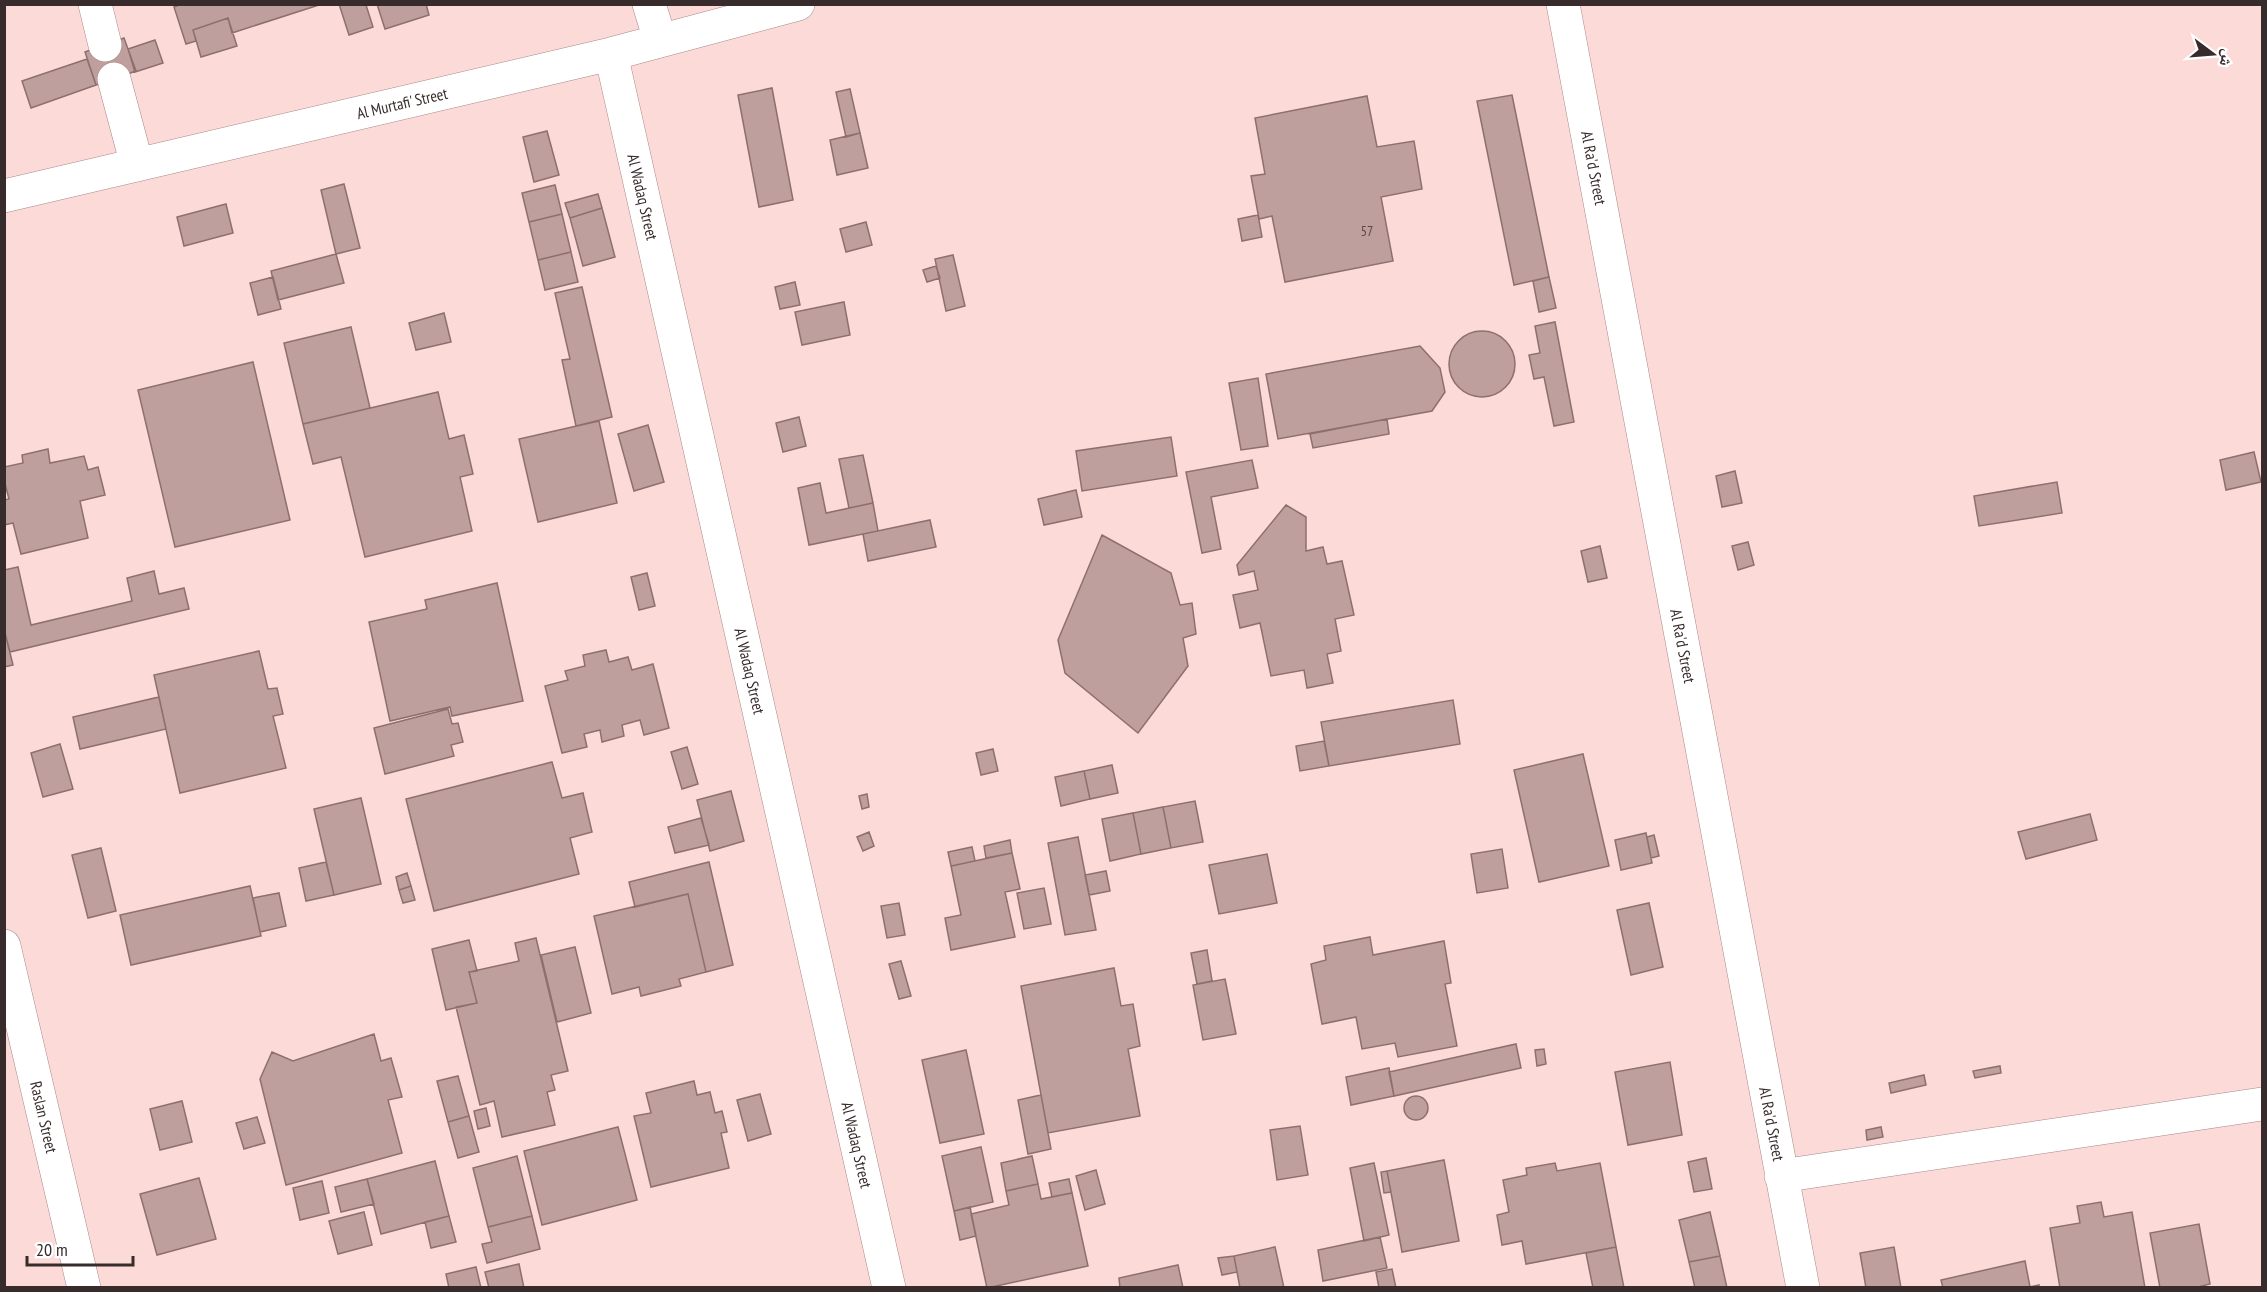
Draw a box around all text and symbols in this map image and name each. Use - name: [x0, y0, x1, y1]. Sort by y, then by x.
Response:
- north arrow: [2183, 24, 2243, 84]
- text: ش: [2215, 47, 2239, 69]
- street label: Al Murtafi' Street: [355, 83, 450, 123]
- street label: Al Ra'd Street: [1577, 129, 1611, 207]
- street label: Al Wadaq Street: [623, 152, 663, 243]
- house number: 57: [1361, 222, 1373, 240]
- street label: Al Ra'd Street: [1666, 607, 1700, 685]
- street label: Al Wadaq Street: [730, 626, 770, 717]
- street label: Raslan Street: [26, 1079, 62, 1155]
- street label: Al Ra'd Street: [1755, 1085, 1789, 1163]
- street label: Al Wadaq Street: [837, 1100, 877, 1191]
- scale bar: [27, 1229, 134, 1267]
- text: 20 m: [36, 1238, 68, 1261]

